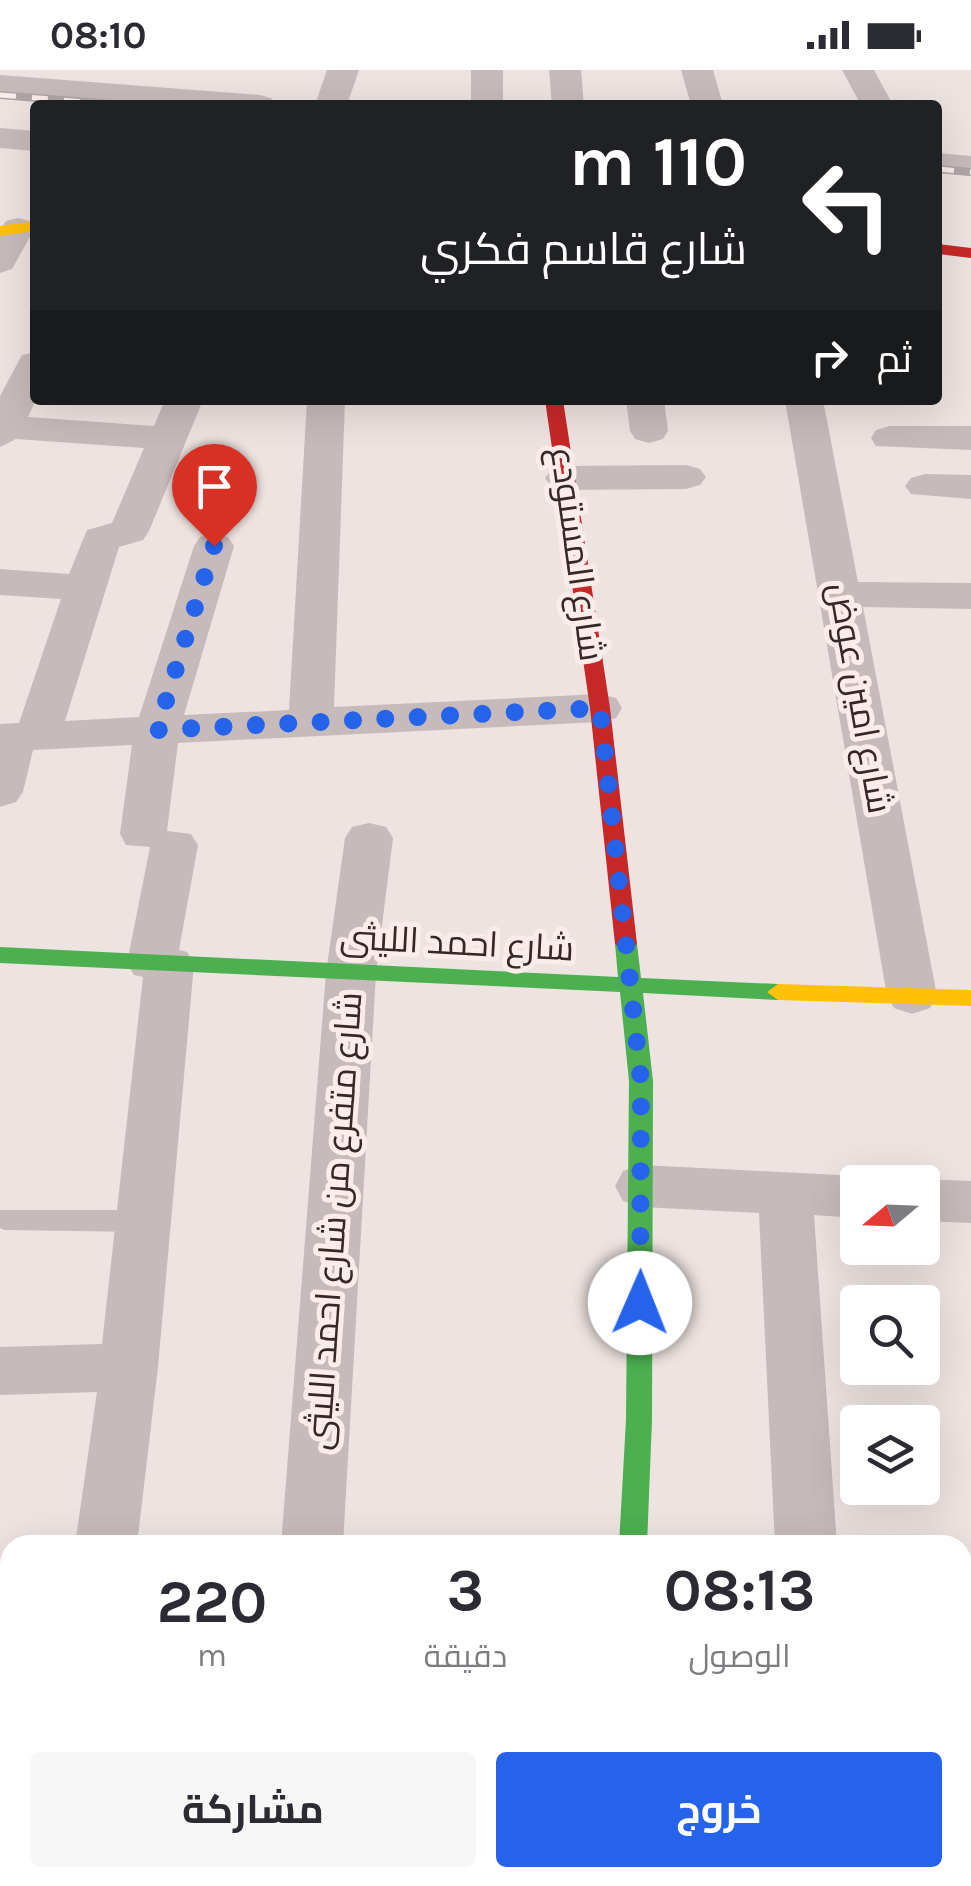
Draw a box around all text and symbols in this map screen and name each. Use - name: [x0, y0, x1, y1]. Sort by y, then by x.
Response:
- text: 08:10: [50, 13, 146, 58]
- text: 110 m: [569, 121, 747, 203]
- icon: left: [782, 140, 912, 270]
- text: شارع قاسم فكري: [420, 223, 747, 275]
- icon: right: [802, 330, 857, 385]
- text: ثم: [877, 337, 912, 382]
- pin: [172, 444, 257, 547]
- street label: شارع المستودع: [540, 444, 612, 664]
- icon: arrive: [187, 459, 242, 514]
- street label: شارع امين عوض: [818, 579, 900, 817]
- street label: شارع احمد الليثى: [339, 916, 575, 972]
- street label: شارع متفرع من شارع احمد الليثى: [298, 991, 372, 1452]
- north arrow: [840, 1165, 940, 1265]
- map controls: [840, 1165, 940, 1505]
- position arrow: [588, 1251, 692, 1355]
- button: search: [840, 1285, 940, 1385]
- button: layers: [840, 1405, 940, 1505]
- text: 3: [447, 1555, 484, 1625]
- text: 08:13: [664, 1555, 815, 1625]
- text: 220: [157, 1567, 267, 1637]
- text: m: [197, 1637, 227, 1674]
- text: دقيقة: [424, 1638, 507, 1675]
- text: الوصول: [689, 1638, 791, 1675]
- button: مشاركة: [30, 1752, 476, 1867]
- button: خروج: [496, 1752, 942, 1867]

